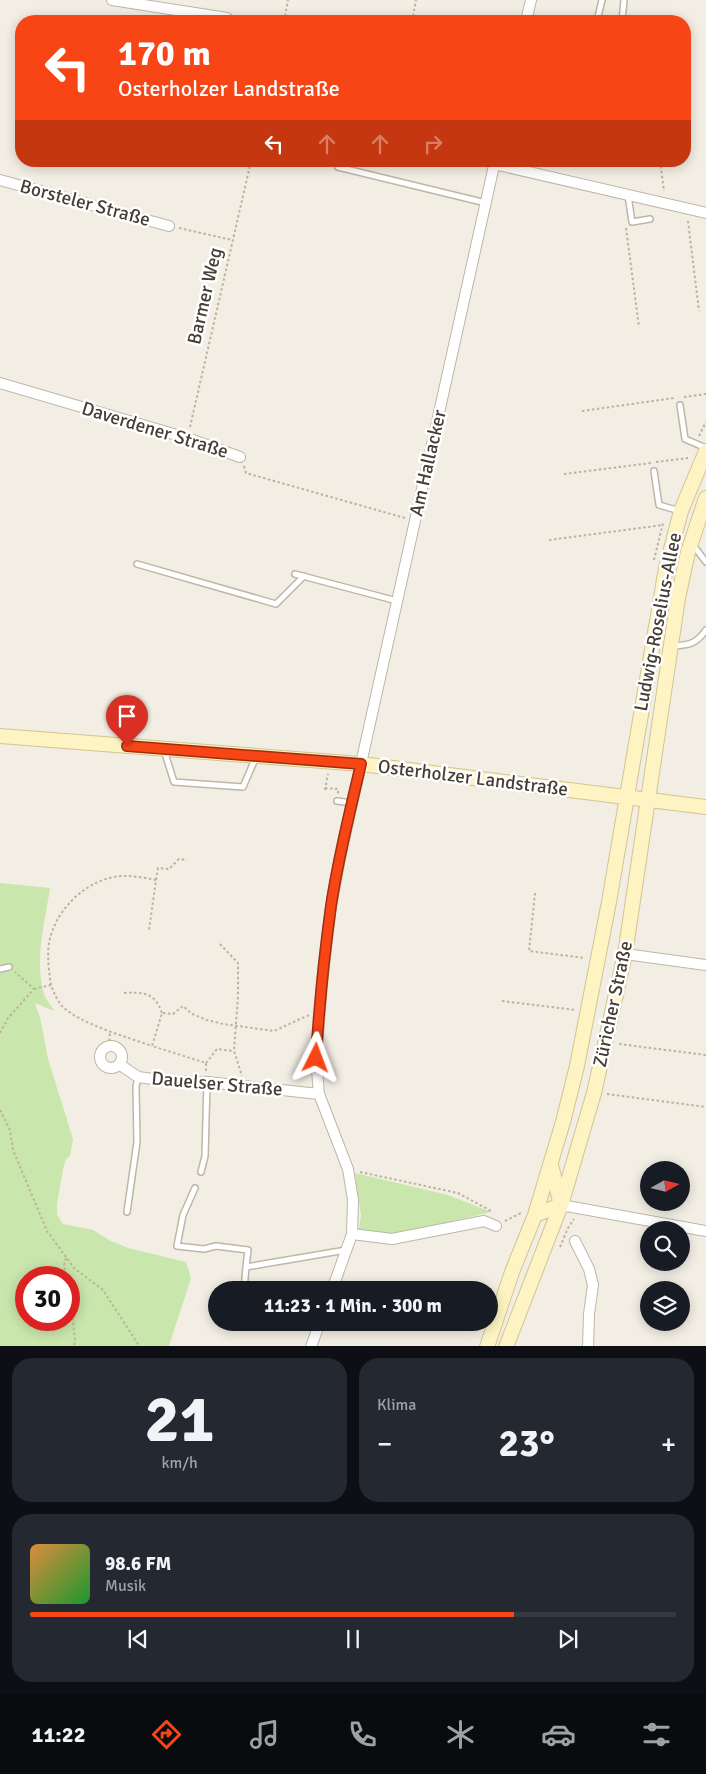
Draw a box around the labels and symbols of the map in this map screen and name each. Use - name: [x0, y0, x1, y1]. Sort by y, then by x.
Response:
- street label: Borsteler Straße: [17, 174, 153, 232]
- street label: Barmer Weg: [182, 245, 228, 347]
- street label: Daverdener Straße: [79, 396, 231, 464]
- street label: Am Hallacker: [404, 407, 452, 519]
- street label: Ludwig-Roselius-Allee: [629, 530, 687, 714]
- pin: [106, 695, 148, 746]
- street label: Osterholzer Landstraße: [377, 754, 569, 802]
- street label: Züricher Straße: [588, 939, 638, 1069]
- position arrow: [289, 1031, 341, 1083]
- street label: Dauelser Straße: [151, 1066, 283, 1102]
- north arrow: [640, 1161, 690, 1211]
- speed limit sign: 30: [15, 1266, 80, 1331]

